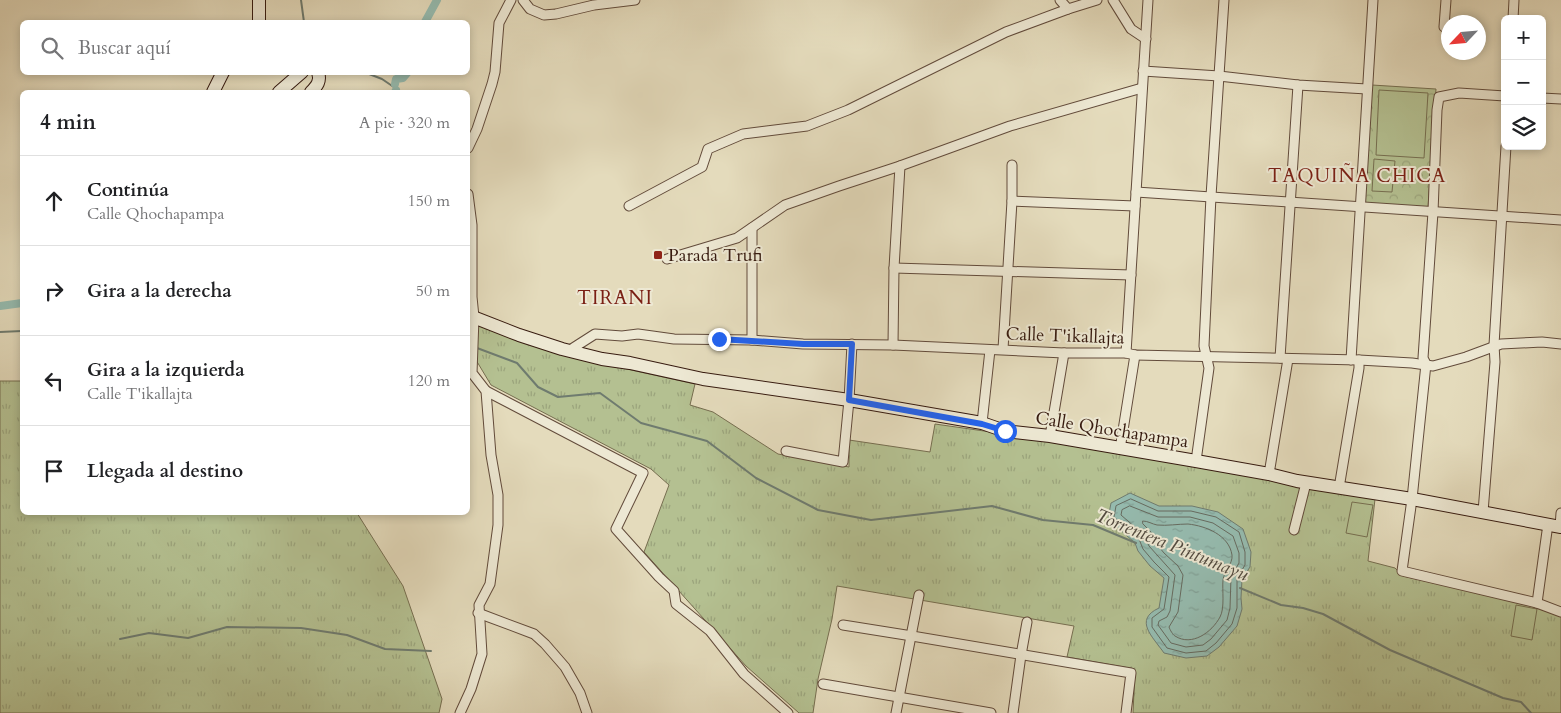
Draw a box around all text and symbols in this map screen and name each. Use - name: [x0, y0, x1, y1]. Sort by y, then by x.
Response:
- north arrow: [1441, 15, 1486, 60]
- map controls: [1501, 15, 1546, 150]
- button: +: [1501, 15, 1546, 60]
- search box: [20, 20, 470, 75]
- icon: search: [38, 34, 66, 62]
- text: Buscar aquí: [78, 35, 171, 61]
- button: −: [1501, 60, 1546, 105]
- button: layers: [1501, 105, 1546, 150]
- text: 4 min: [40, 108, 96, 137]
- text: A pie · 320 m: [359, 112, 450, 134]
- district label: TAQUIÑA CHICA: [1268, 163, 1446, 189]
- text: Continúa: [87, 177, 169, 203]
- icon: ahead: [40, 187, 68, 215]
- text: 150 m: [408, 190, 450, 212]
- text: Calle Qhochapampa: [87, 203, 224, 225]
- place label: Parada Trufi: [668, 243, 763, 268]
- marker: Parada Trufi: [652, 249, 664, 261]
- icon: right: [40, 277, 68, 305]
- text: Gira a la derecha: [87, 278, 232, 304]
- text: 50 m: [416, 280, 450, 302]
- district label: TIRANI: [577, 285, 653, 311]
- street label: Calle T'ikallajta: [1005, 321, 1125, 351]
- route end: [708, 328, 731, 351]
- text: Gira a la izquierda: [87, 357, 245, 383]
- icon: left: [40, 367, 68, 395]
- text: 120 m: [408, 370, 450, 392]
- text: Calle T'ikallajta: [87, 383, 193, 405]
- street label: Calle Qhochapampa: [1034, 406, 1191, 454]
- route start: [994, 420, 1017, 443]
- icon: arrive: [40, 457, 68, 485]
- text: Llegada al destino: [87, 458, 243, 484]
- water label: Torrentera Pintumayu: [1092, 502, 1253, 588]

